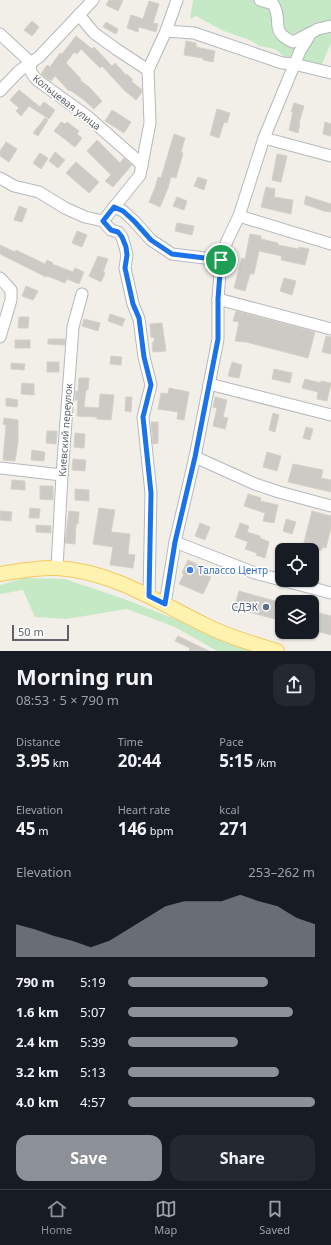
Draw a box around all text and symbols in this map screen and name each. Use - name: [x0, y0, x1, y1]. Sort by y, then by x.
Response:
- street label: Кольцевая улица: [30, 71, 104, 133]
- pin: [204, 243, 238, 277]
- icon: arrive: [210, 249, 232, 271]
- street label: Киевский переулок: [55, 382, 75, 477]
- map controls: [275, 543, 319, 639]
- button: locate: [275, 543, 319, 587]
- place label: Талассо Центр: [198, 563, 268, 577]
- marker: Талассо Центр: [185, 565, 195, 575]
- button: layers: [275, 595, 319, 639]
- place label: СДЭК: [232, 600, 259, 614]
- marker: СДЭК: [261, 602, 271, 612]
- scale bar: [12, 623, 69, 642]
- text: 50 m: [18, 624, 44, 639]
- text: Morning run: [16, 661, 154, 691]
- button: share: [273, 664, 315, 706]
- text: 08:53 · 5 × 790 m: [16, 691, 119, 709]
- text: Distance: [16, 734, 61, 749]
- text: Time: [118, 734, 143, 749]
- text: Pace: [219, 734, 244, 749]
- text: 3.95: [16, 749, 50, 772]
- text: 20:44: [118, 749, 161, 772]
- text: 5:15: [219, 749, 253, 772]
- text: km: [50, 755, 69, 770]
- text: /km: [253, 755, 276, 770]
- text: Elevation: [16, 802, 63, 817]
- text: Heart rate: [118, 802, 170, 817]
- text: kcal: [219, 802, 240, 817]
- text: 45: [16, 817, 35, 840]
- text: 146: [118, 817, 147, 840]
- text: 271: [219, 817, 249, 840]
- text: m: [35, 823, 49, 838]
- text: bpm: [147, 823, 174, 838]
- text: Elevation: [16, 863, 72, 881]
- text: 253–262 m: [248, 863, 315, 881]
- text: 790 m: [16, 973, 54, 991]
- text: 5:19: [80, 973, 106, 991]
- text: 1.6 km: [16, 1003, 59, 1021]
- text: 5:07: [80, 1003, 106, 1021]
- text: 2.4 km: [16, 1033, 59, 1051]
- text: 5:39: [80, 1033, 106, 1051]
- text: 3.2 km: [16, 1063, 59, 1081]
- text: 5:13: [80, 1063, 106, 1081]
- text: 4.0 km: [16, 1093, 59, 1111]
- text: 4:57: [80, 1093, 106, 1111]
- button: Save: [16, 1135, 162, 1181]
- button: Share: [170, 1135, 315, 1181]
- tab: Home: [41, 1198, 72, 1237]
- tab: Map: [154, 1198, 177, 1237]
- tab: Saved: [259, 1198, 290, 1237]

